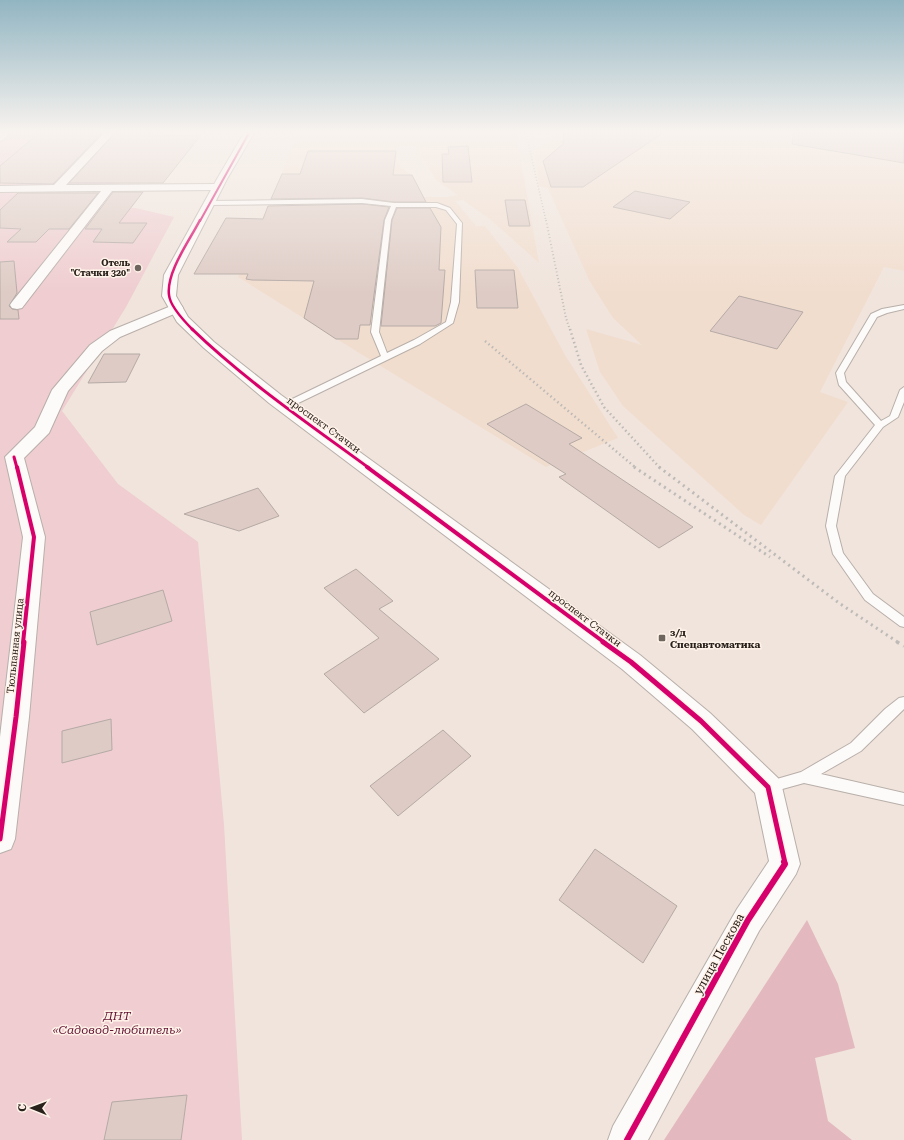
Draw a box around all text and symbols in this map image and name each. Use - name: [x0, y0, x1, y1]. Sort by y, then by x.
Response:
- place label: Отель "Стачки 320": [70, 258, 131, 278]
- marker: Отель "Стачки 320": [133, 263, 143, 273]
- street label: проспект Стачки: [285, 395, 363, 455]
- street label: проспект Стачки: [547, 587, 624, 649]
- street label: Тюльпанная улица: [5, 597, 26, 694]
- place label: з/д Спецавтоматика: [670, 627, 760, 650]
- marker: з/д Спецавтоматика: [657, 633, 667, 643]
- street label: улица Пескова: [691, 911, 747, 997]
- park label: ДНТ «Садовод-любитель»: [52, 1009, 182, 1037]
- north arrow: [12, 1088, 52, 1128]
- text: С: [16, 1104, 29, 1112]

